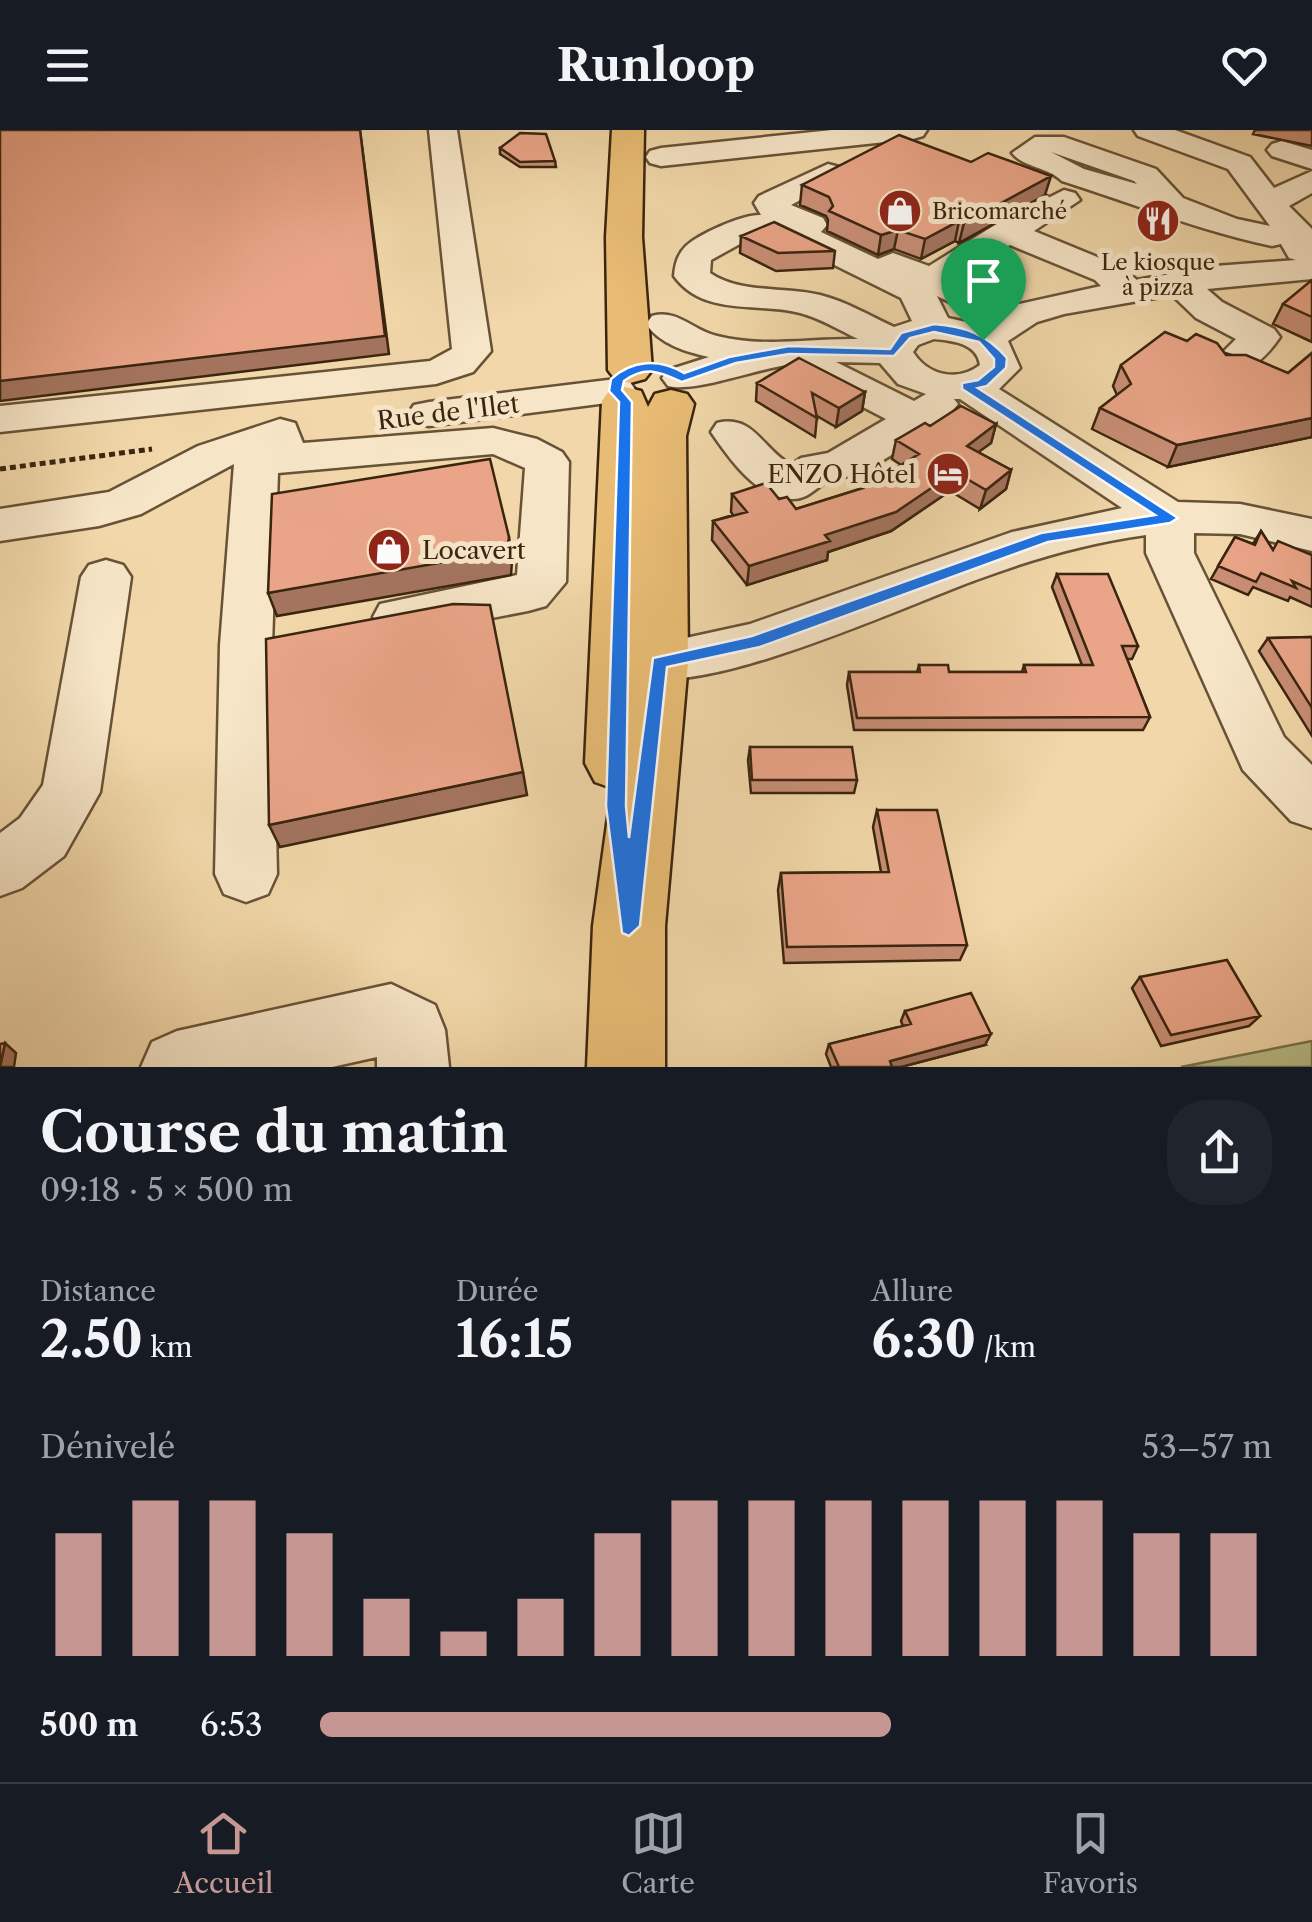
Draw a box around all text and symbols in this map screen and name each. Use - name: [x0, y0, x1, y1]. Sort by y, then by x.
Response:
- text: Runloop: [557, 37, 755, 93]
- icon: menu: [40, 38, 95, 93]
- icon: heart: [1217, 38, 1272, 93]
- shop icon: Bricomarché: [877, 188, 923, 234]
- place label: Bricomarché: [932, 198, 1067, 225]
- restaurant icon: Le kiosque à pizza: [1135, 198, 1181, 244]
- pin: [941, 238, 1026, 341]
- place label: Le kiosque à pizza: [1101, 249, 1215, 301]
- icon: arrive: [956, 253, 1011, 308]
- street label: Rue de l'Ilet: [375, 388, 521, 437]
- hotel icon: ENZO Hôtel: [925, 451, 971, 497]
- place label: ENZO Hôtel: [767, 459, 916, 490]
- shop icon: Locavert: [366, 527, 412, 573]
- place label: Locavert: [422, 535, 526, 566]
- text: Course du matin: [40, 1099, 508, 1166]
- button: share: [1167, 1100, 1272, 1205]
- text: 09:18 · 5 × 500 m: [40, 1170, 293, 1209]
- text: Distance: [40, 1274, 156, 1308]
- text: Durée: [456, 1274, 538, 1308]
- text: Allure: [871, 1274, 953, 1308]
- text: 2.50: [40, 1308, 143, 1370]
- text: 16:15: [456, 1308, 573, 1370]
- text: 6:30: [871, 1308, 976, 1370]
- text: km: [143, 1330, 193, 1364]
- text: /km: [976, 1330, 1036, 1364]
- text: Dénivelé: [40, 1427, 175, 1466]
- text: 53–57 m: [1142, 1427, 1272, 1466]
- text: 500 m: [40, 1705, 138, 1744]
- text: 6:53: [200, 1705, 263, 1744]
- tab: Accueil: [174, 1806, 273, 1900]
- tab: Carte: [621, 1806, 695, 1900]
- tab: Favoris: [1043, 1806, 1138, 1900]

